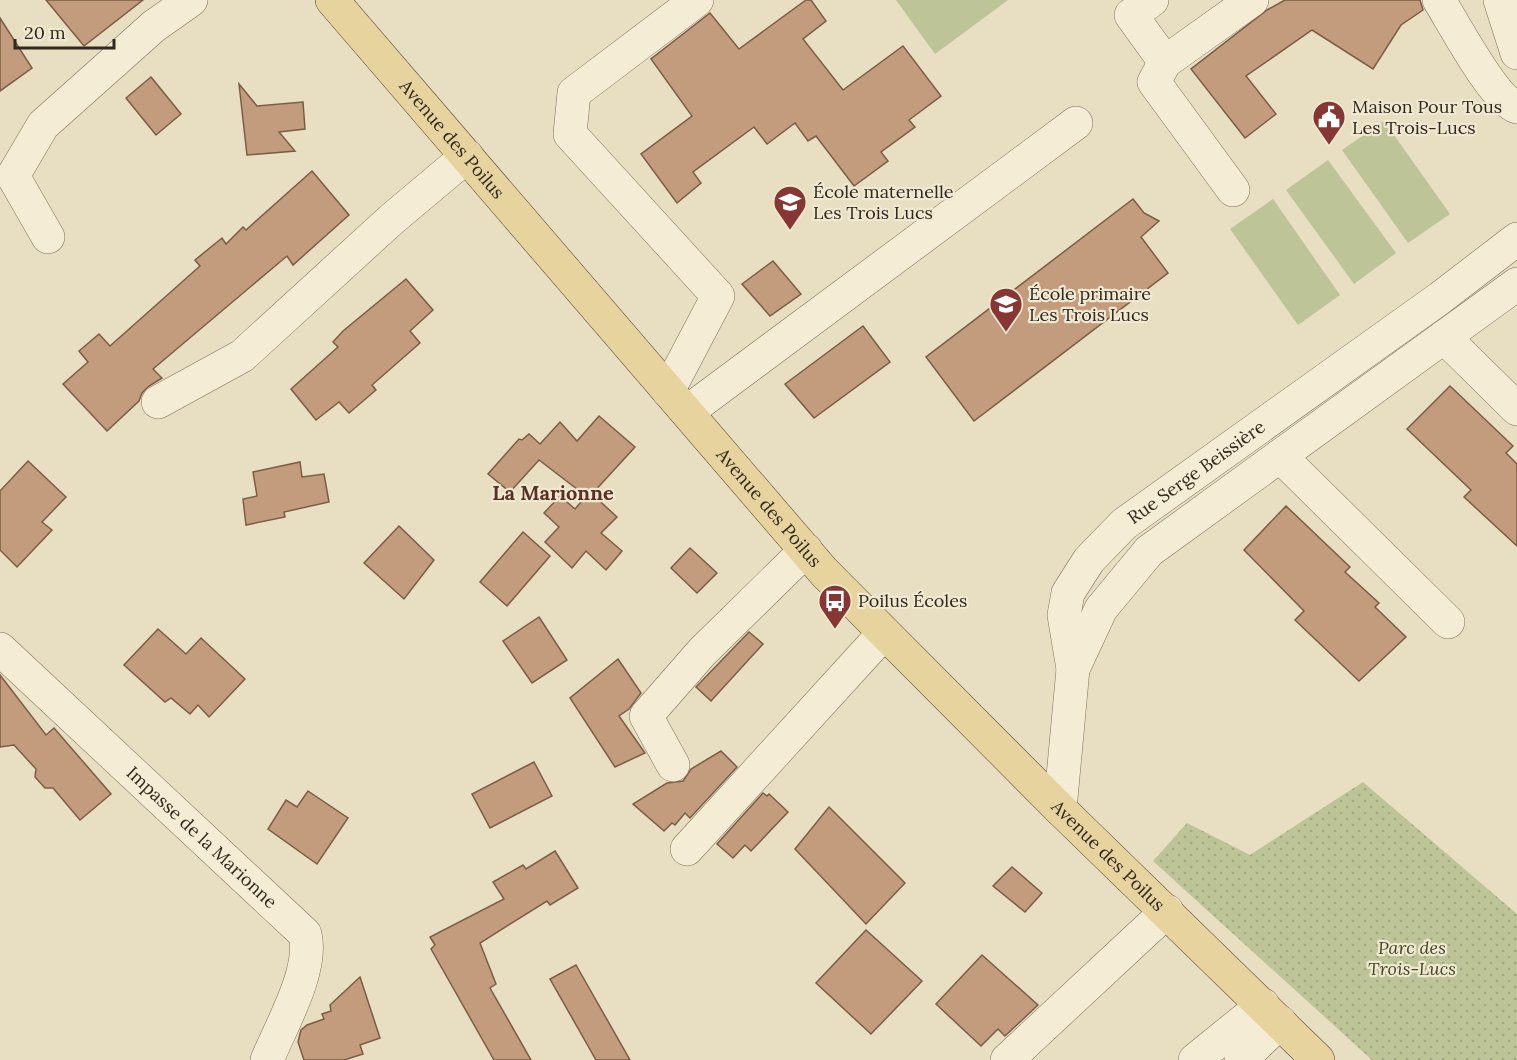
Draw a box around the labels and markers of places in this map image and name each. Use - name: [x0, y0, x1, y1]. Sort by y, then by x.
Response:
- place label: Maison Pour Tous Les Trois-Lucs: [1352, 95, 1502, 139]
- public building icon: Maison Pour Tous Les Trois-Lucs: [1311, 99, 1347, 146]
- place label: École maternelle Les Trois Lucs: [813, 180, 954, 224]
- school or university icon: École maternelle Les Trois Lucs: [772, 184, 808, 231]
- place label: École primaire Les Trois Lucs: [1029, 282, 1151, 326]
- school or university icon: École primaire Les Trois Lucs: [988, 286, 1024, 333]
- bus stop icon: Poilus Écoles: [817, 583, 853, 630]
- place label: Poilus Écoles: [858, 589, 967, 612]

